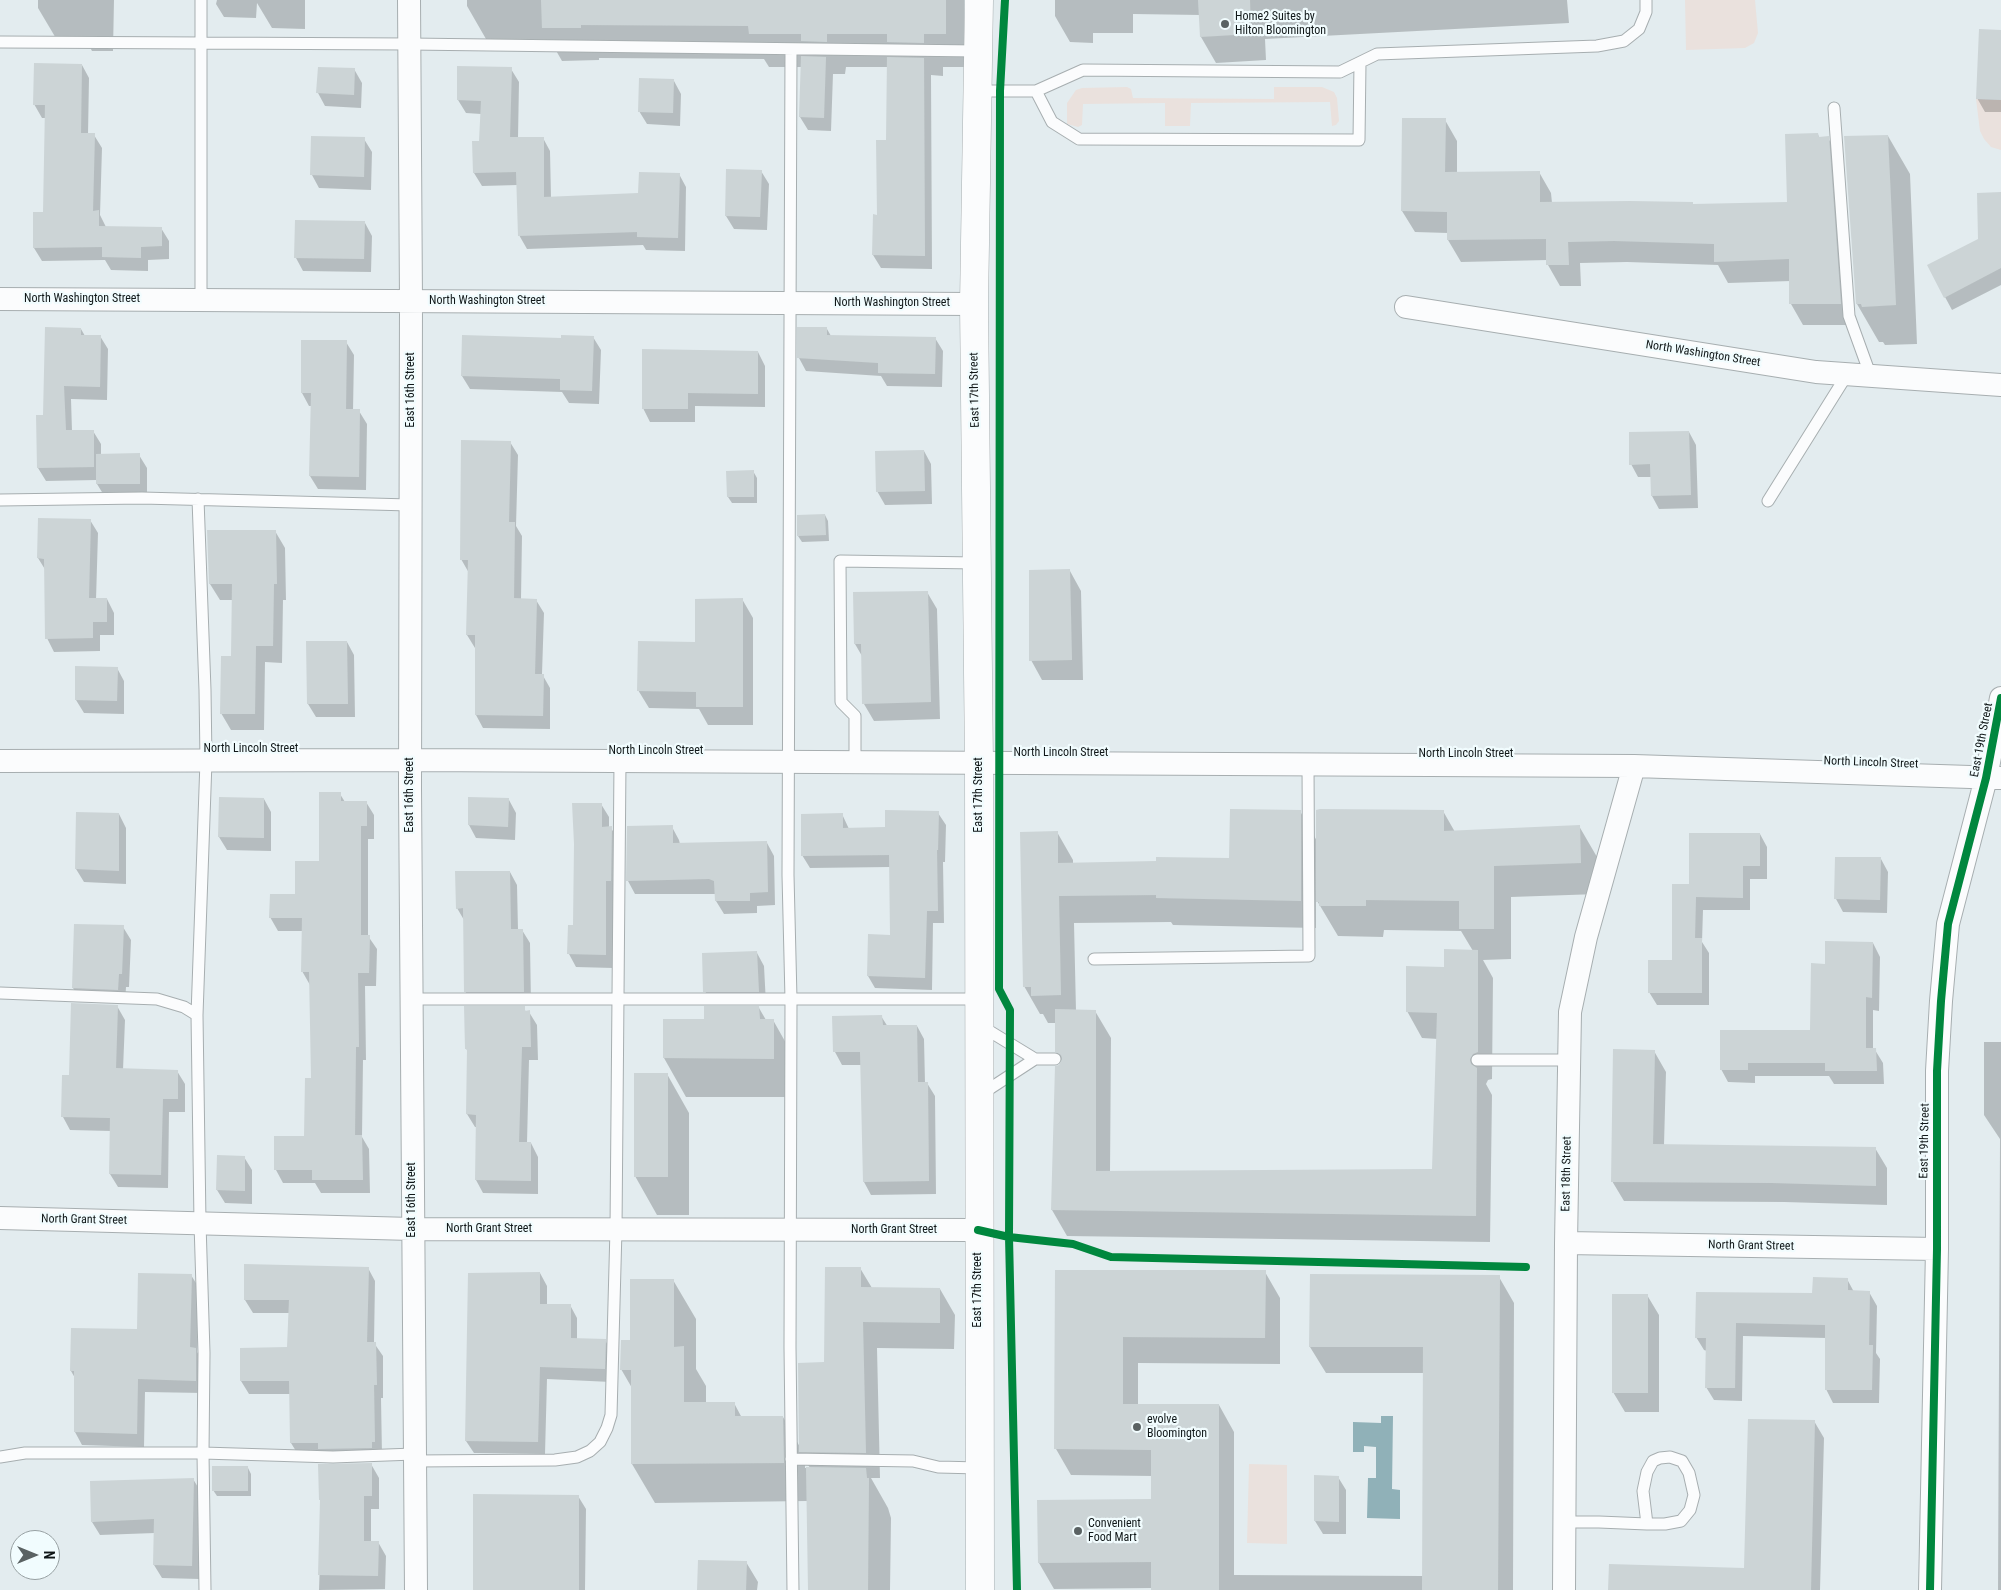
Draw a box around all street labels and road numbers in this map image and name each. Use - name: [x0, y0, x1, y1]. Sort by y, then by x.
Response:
- street label: North Washington Street: [24, 292, 140, 306]
- street label: North Washington Street: [429, 294, 545, 308]
- street label: North Washington Street: [834, 296, 950, 310]
- street label: North Washington Street: [1645, 338, 1761, 370]
- street label: East 16th Street: [404, 352, 418, 428]
- street label: East 17th Street: [967, 352, 983, 428]
- street label: East 19th Street: [1968, 702, 1996, 778]
- street label: North Lincoln Street: [204, 742, 298, 756]
- street label: North Lincoln Street: [609, 744, 703, 758]
- street label: North Lincoln Street: [1014, 746, 1108, 760]
- street label: North Lincoln Street: [1419, 747, 1513, 761]
- street label: North Lincoln Street: [1823, 754, 1919, 772]
- street label: East 16th Street: [403, 757, 417, 833]
- street label: East 17th Street: [972, 757, 986, 833]
- street label: East 19th Street: [1917, 1103, 1933, 1179]
- street label: East 18th Street: [1559, 1136, 1575, 1212]
- street label: East 16th Street: [405, 1162, 419, 1238]
- street label: North Grant Street: [41, 1212, 127, 1228]
- street label: North Grant Street: [446, 1222, 532, 1236]
- street label: North Grant Street: [851, 1223, 937, 1237]
- street label: North Grant Street: [1708, 1238, 1794, 1254]
- street label: East 17th Street: [971, 1252, 985, 1328]

